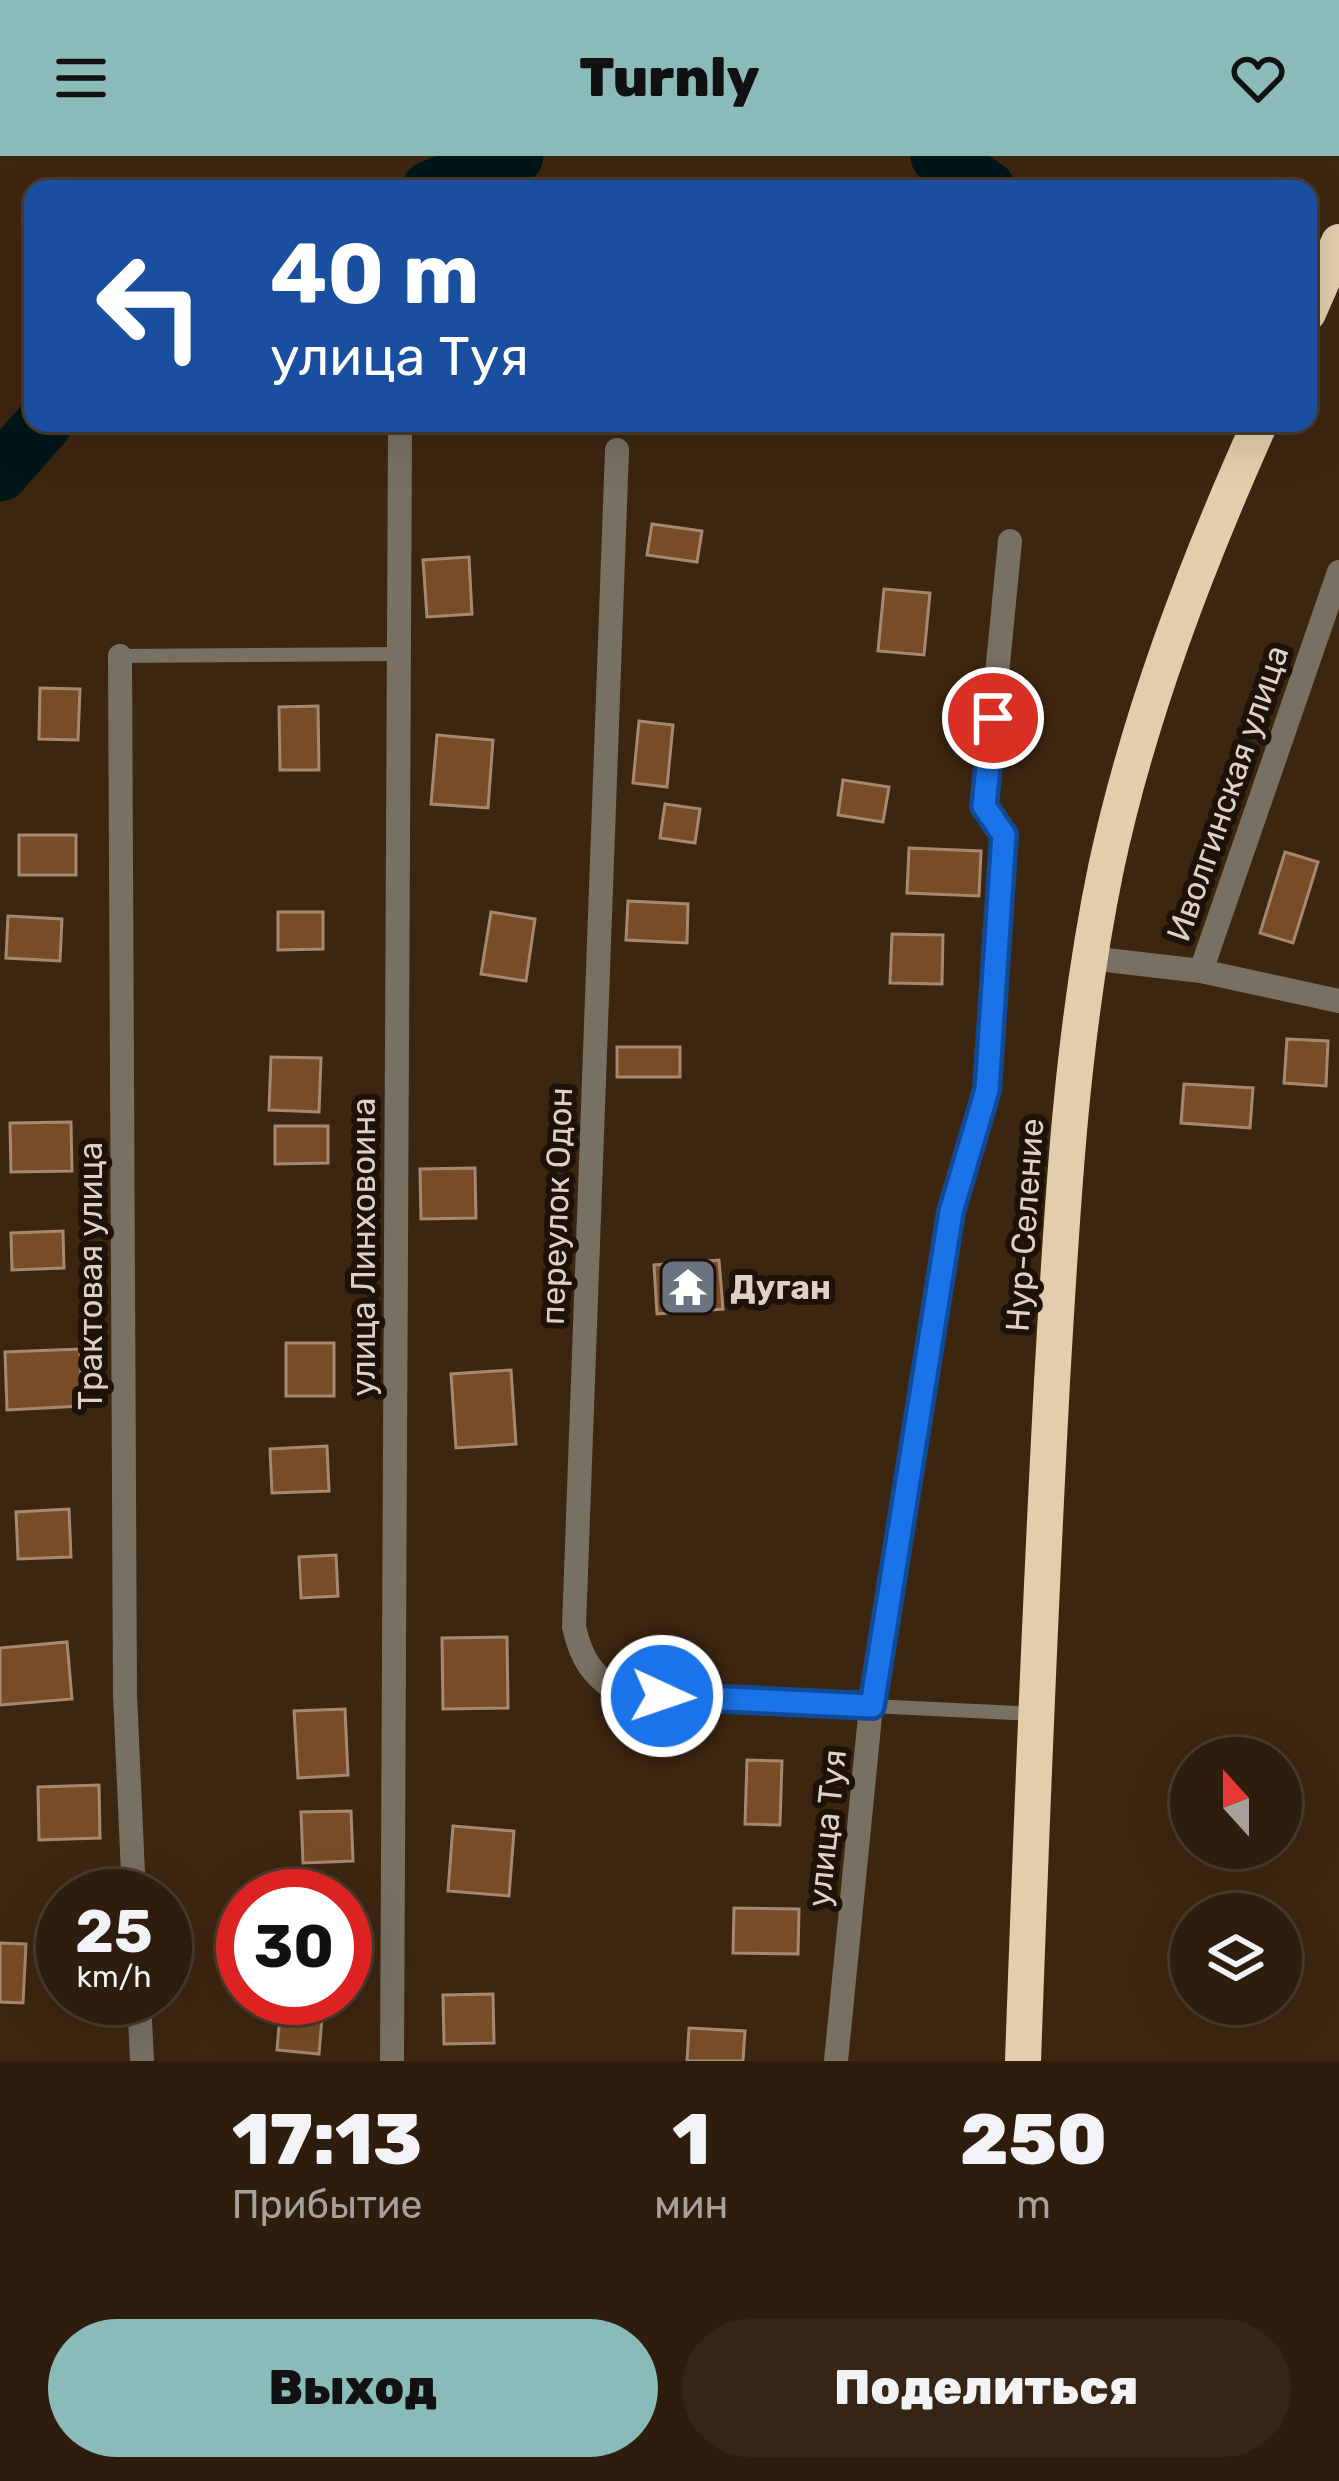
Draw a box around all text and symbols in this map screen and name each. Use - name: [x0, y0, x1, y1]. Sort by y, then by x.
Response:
- icon: menu: [48, 45, 114, 111]
- icon: heart: [1225, 45, 1291, 111]
- text: Turnly: [579, 46, 760, 110]
- text: 40 m: [270, 224, 479, 324]
- icon: left: [72, 228, 228, 384]
- text: улица Туя: [270, 325, 529, 389]
- street label: Иволгинская улица: [1159, 640, 1296, 946]
- pin: [942, 667, 1044, 769]
- icon: arrive: [960, 685, 1026, 751]
- street label: переулок Одон: [533, 1087, 580, 1325]
- street label: улица Линховоина: [344, 1097, 383, 1397]
- street label: Нур-Селение: [998, 1117, 1051, 1333]
- street label: Трактовая улица: [71, 1142, 110, 1410]
- temple icon: Дуган: [657, 1256, 719, 1318]
- place label: Дуган: [730, 1268, 831, 1307]
- position arrow: [599, 1633, 725, 1759]
- north arrow: [1170, 1737, 1302, 1869]
- map controls: [1170, 1737, 1302, 2025]
- street label: улица Туя: [799, 1747, 854, 1909]
- speed limit sign: 30: [216, 1869, 372, 2025]
- button: layers: [1170, 1893, 1302, 2025]
- text: 25: [75, 1896, 153, 1967]
- text: km/h: [77, 1959, 151, 1995]
- text: 17:13: [232, 2097, 422, 2182]
- text: 1: [672, 2097, 710, 2182]
- text: 250: [960, 2097, 1107, 2182]
- text: Прибытие: [232, 2182, 422, 2228]
- text: мин: [654, 2182, 728, 2228]
- text: m: [1016, 2182, 1051, 2228]
- button: Выход: [48, 2319, 658, 2457]
- button: Поделиться: [682, 2319, 1291, 2457]

